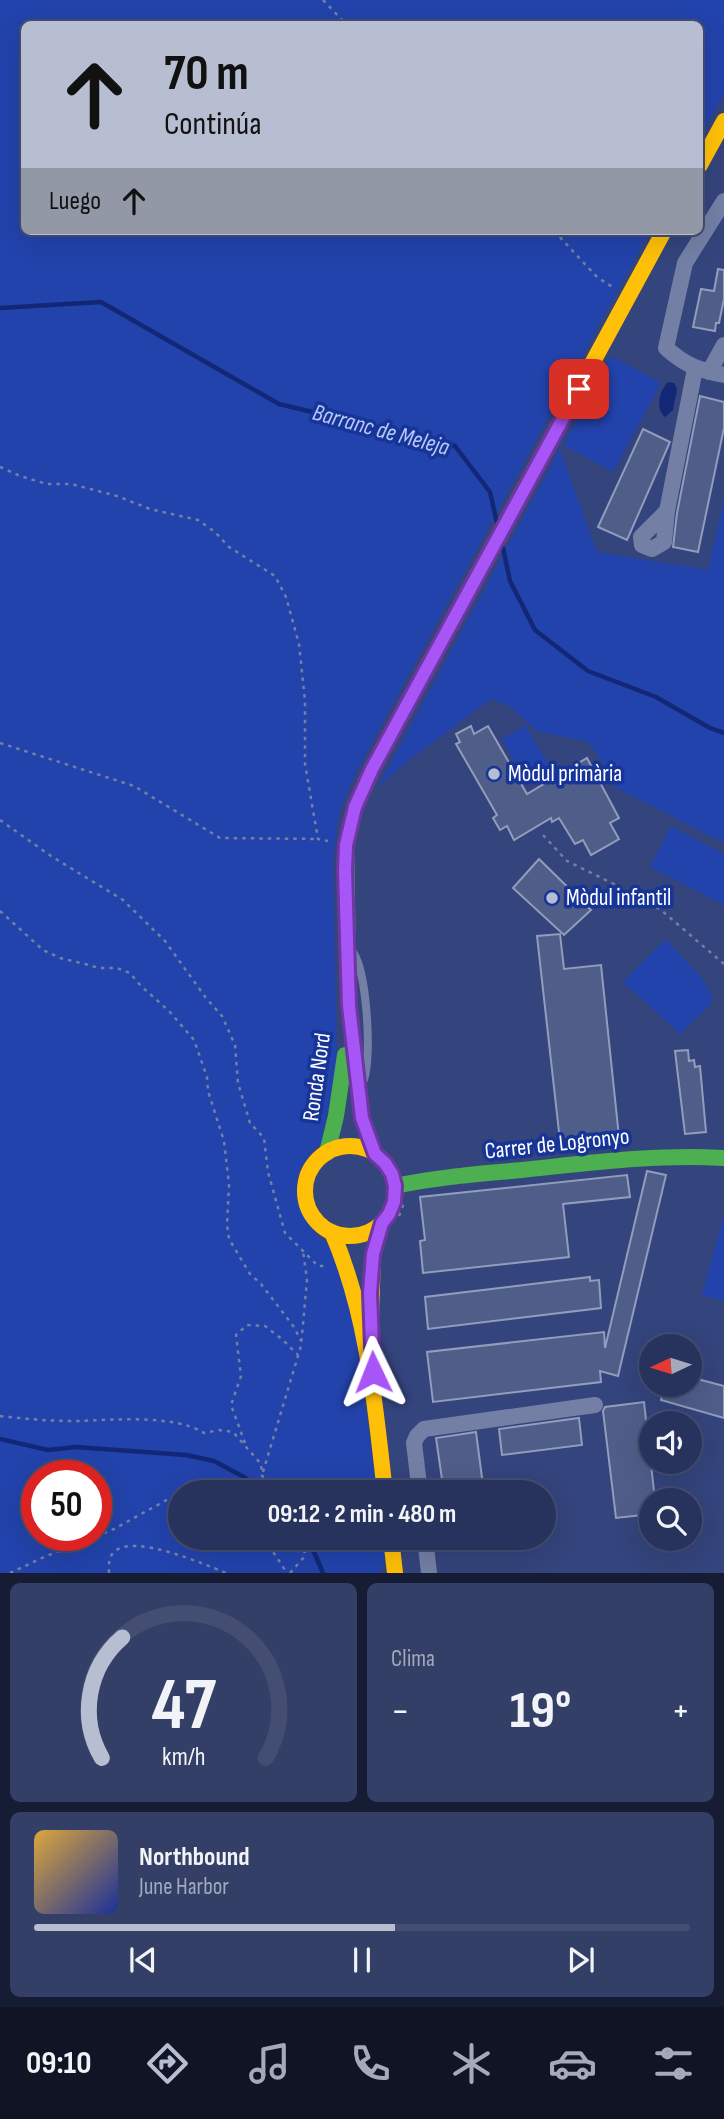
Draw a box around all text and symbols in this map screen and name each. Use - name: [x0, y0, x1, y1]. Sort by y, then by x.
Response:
- text: 70 m: [164, 45, 249, 104]
- icon: ahead: [49, 49, 140, 140]
- text: Continúa: [164, 105, 262, 144]
- icon: ahead: [115, 182, 153, 220]
- text: Luego: [49, 186, 101, 217]
- pin: [549, 359, 609, 419]
- icon: arrive: [560, 370, 598, 408]
- water label: Barranc de Meleja: [310, 398, 453, 462]
- place label: Mòdul primària: [508, 760, 622, 788]
- marker: Mòdul primària: [486, 766, 502, 782]
- place label: Mòdul infantil: [566, 884, 671, 912]
- marker: Mòdul infantil: [544, 890, 560, 906]
- street label: Ronda Nord: [297, 1031, 337, 1123]
- street label: Carrer de Logronyo: [483, 1122, 631, 1166]
- north arrow: [639, 1334, 702, 1396]
- map controls: [639, 1334, 702, 1551]
- position arrow: [336, 1335, 410, 1409]
- button: sound: [639, 1411, 702, 1474]
- speed limit sign: 50: [21, 1460, 112, 1551]
- button: search: [639, 1488, 702, 1551]
- text: 09:12 · 2 min · 480 m: [268, 1499, 456, 1530]
- text: Clima: [391, 1645, 435, 1673]
- text: 47: [151, 1663, 216, 1751]
- text: 19°: [510, 1680, 571, 1743]
- text: −: [391, 1689, 410, 1734]
- text: +: [671, 1689, 690, 1734]
- text: km/h: [162, 1742, 205, 1773]
- text: Northbound: [139, 1842, 250, 1873]
- text: June Harbor: [139, 1873, 229, 1901]
- icon: previous: [124, 1941, 162, 1979]
- icon: pause: [343, 1941, 381, 1979]
- icon: next: [562, 1941, 600, 1979]
- icon: directions: [143, 2039, 192, 2088]
- icon: music: [245, 2039, 294, 2088]
- icon: phone: [346, 2039, 395, 2088]
- icon: climate: [447, 2039, 496, 2088]
- icon: car: [548, 2039, 597, 2088]
- icon: filters: [649, 2039, 698, 2088]
- text: 09:10: [26, 2044, 91, 2083]

